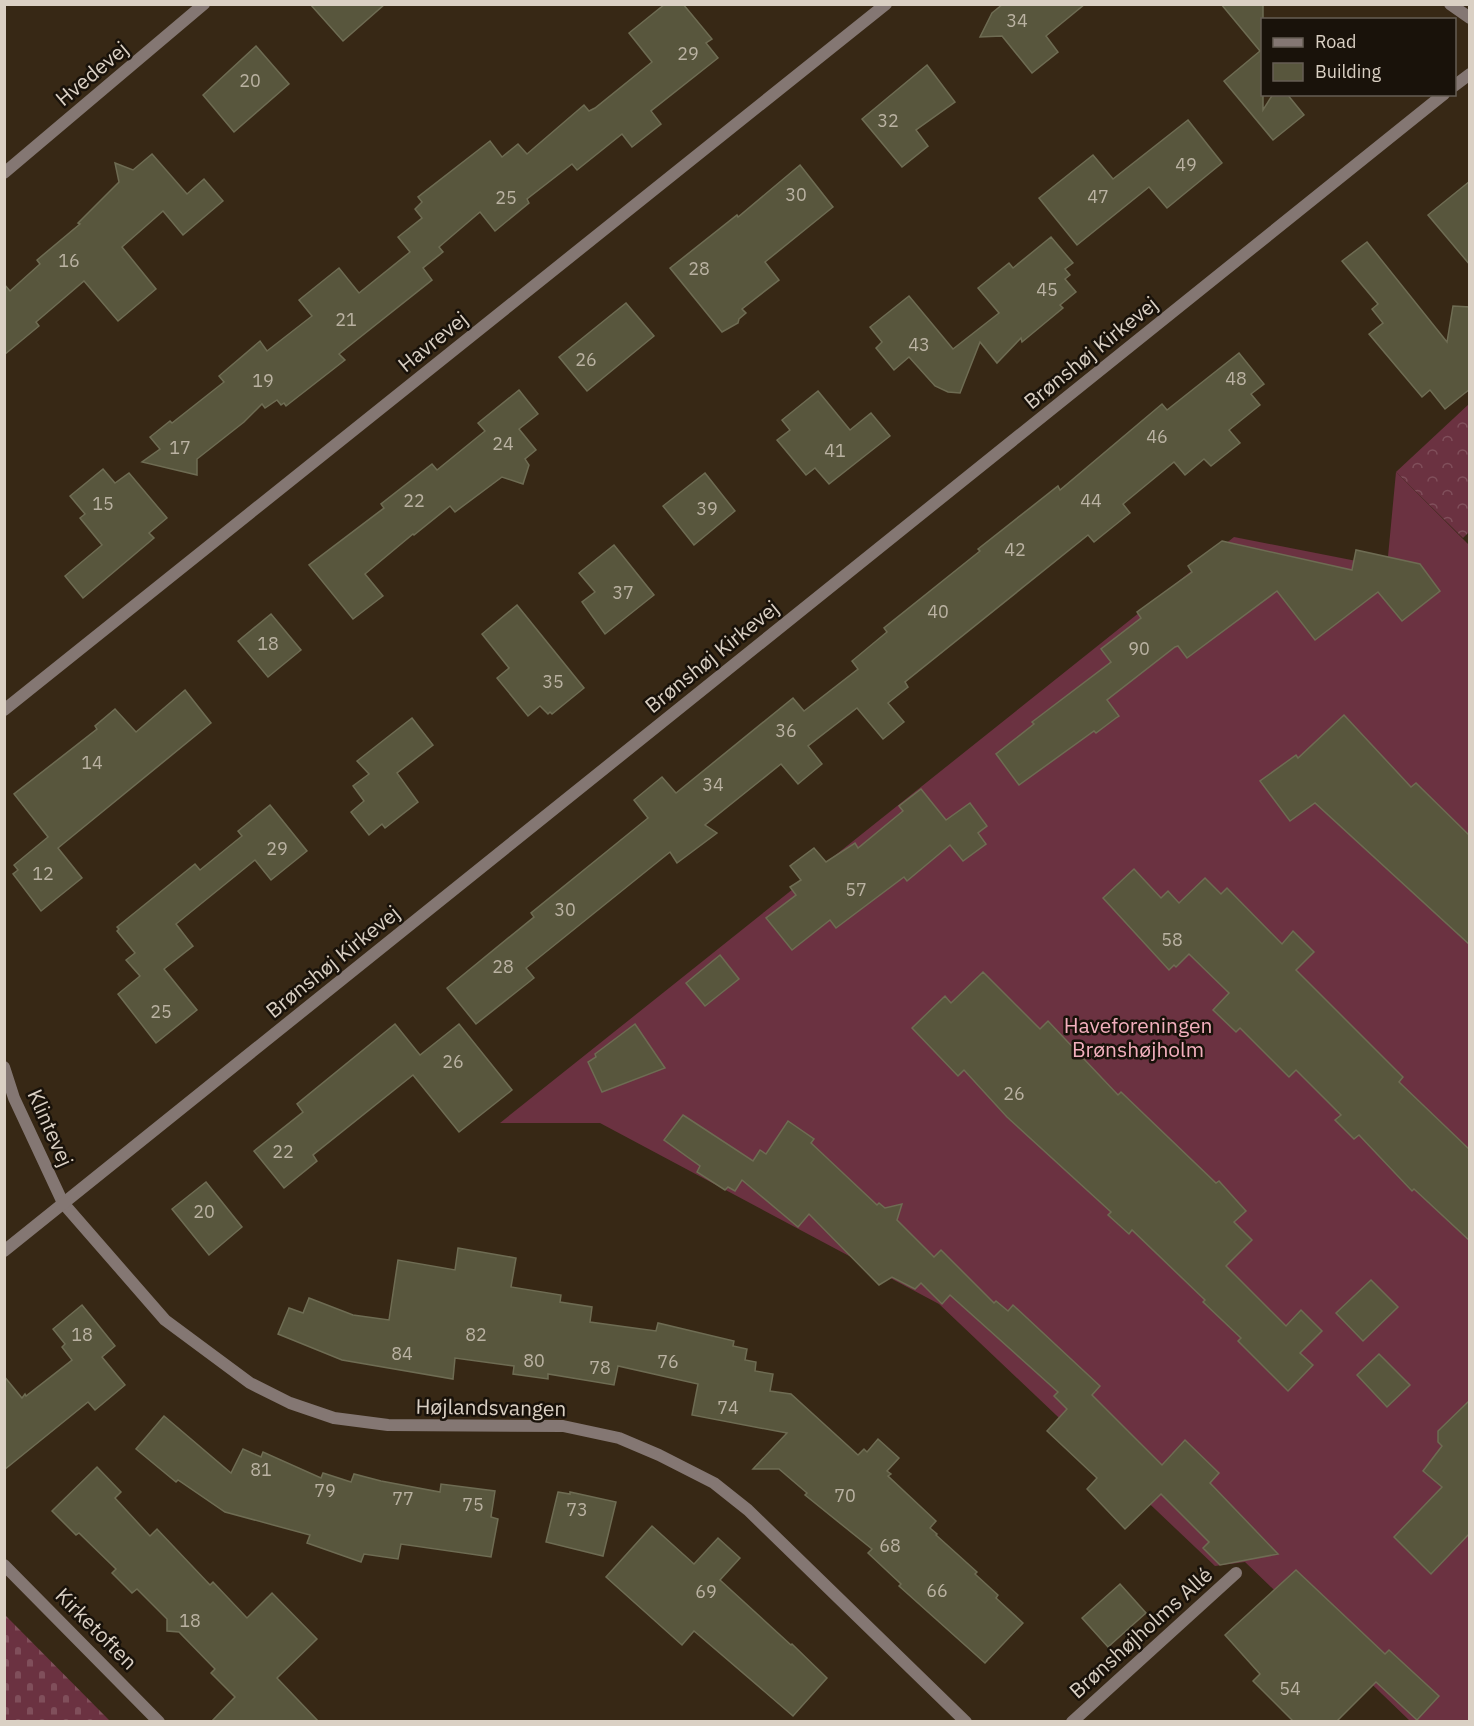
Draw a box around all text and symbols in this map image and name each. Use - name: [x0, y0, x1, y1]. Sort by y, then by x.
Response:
- house number: 34: [1006, 9, 1028, 32]
- legend: [1261, 18, 1456, 96]
- text: Road: [1315, 30, 1356, 53]
- street label: Hvedevej: [49, 35, 134, 112]
- house number: 29: [677, 42, 699, 65]
- text: Building: [1315, 60, 1382, 83]
- house number: 20: [239, 69, 261, 92]
- house number: 32: [877, 109, 899, 132]
- house number: 49: [1175, 153, 1197, 176]
- house number: 30: [785, 183, 807, 206]
- house number: 47: [1087, 185, 1109, 208]
- house number: 25: [495, 186, 517, 209]
- house number: 16: [58, 249, 80, 272]
- house number: 28: [688, 257, 710, 280]
- house number: 45: [1036, 278, 1058, 301]
- street label: Brønshøj Kirkevej: [1018, 290, 1163, 415]
- street label: Havrevej: [392, 304, 473, 378]
- house number: 21: [335, 308, 357, 331]
- house number: 43: [908, 333, 930, 356]
- house number: 26: [575, 348, 597, 371]
- house number: 48: [1225, 367, 1247, 390]
- house number: 19: [252, 369, 274, 392]
- house number: 46: [1146, 425, 1168, 448]
- house number: 24: [492, 432, 514, 455]
- house number: 17: [169, 436, 191, 459]
- house number: 41: [824, 439, 846, 462]
- house number: 22: [403, 489, 425, 512]
- house number: 44: [1080, 489, 1102, 512]
- house number: 15: [92, 492, 114, 515]
- house number: 39: [696, 497, 718, 520]
- house number: 42: [1004, 538, 1026, 561]
- house number: 37: [612, 581, 634, 604]
- street label: Brønshøj Kirkevej: [639, 594, 784, 719]
- house number: 40: [927, 600, 949, 623]
- house number: 18: [257, 632, 279, 655]
- house number: 90: [1128, 637, 1150, 660]
- house number: 35: [542, 670, 564, 693]
- house number: 36: [775, 719, 797, 742]
- house number: 14: [81, 751, 103, 774]
- house number: 34: [702, 773, 724, 796]
- house number: 29: [266, 837, 288, 860]
- house number: 12: [32, 862, 54, 885]
- house number: 57: [845, 878, 867, 901]
- house number: 30: [554, 898, 576, 921]
- street label: Brønshøj Kirkevej: [260, 899, 405, 1024]
- house number: 58: [1161, 928, 1183, 951]
- house number: 28: [492, 955, 514, 978]
- house number: 25: [150, 1000, 172, 1023]
- park label: Haveforeningen Brønshøjholm: [1064, 1011, 1212, 1063]
- house number: 26: [442, 1050, 464, 1073]
- house number: 26: [1003, 1082, 1025, 1105]
- street label: Klintevej: [21, 1085, 80, 1171]
- house number: 22: [272, 1140, 294, 1163]
- house number: 20: [193, 1200, 215, 1223]
- house number: 18: [71, 1323, 93, 1346]
- house number: 82: [465, 1323, 487, 1346]
- house number: 84: [391, 1342, 413, 1365]
- house number: 80: [523, 1349, 545, 1372]
- house number: 76: [657, 1350, 679, 1373]
- house number: 78: [589, 1356, 611, 1379]
- street label: Højlandsvangen: [415, 1392, 567, 1422]
- house number: 74: [717, 1396, 739, 1419]
- house number: 81: [250, 1458, 272, 1481]
- house number: 79: [314, 1479, 336, 1502]
- house number: 70: [834, 1484, 856, 1507]
- house number: 77: [392, 1487, 414, 1510]
- house number: 75: [462, 1493, 484, 1516]
- house number: 73: [566, 1498, 588, 1521]
- house number: 68: [879, 1534, 901, 1557]
- street label: Brønshøjholms Allé: [1063, 1560, 1218, 1704]
- house number: 66: [926, 1579, 948, 1602]
- house number: 69: [695, 1580, 717, 1603]
- street label: Kirketoften: [50, 1581, 144, 1675]
- house number: 18: [179, 1609, 201, 1632]
- house number: 54: [1279, 1677, 1301, 1700]

